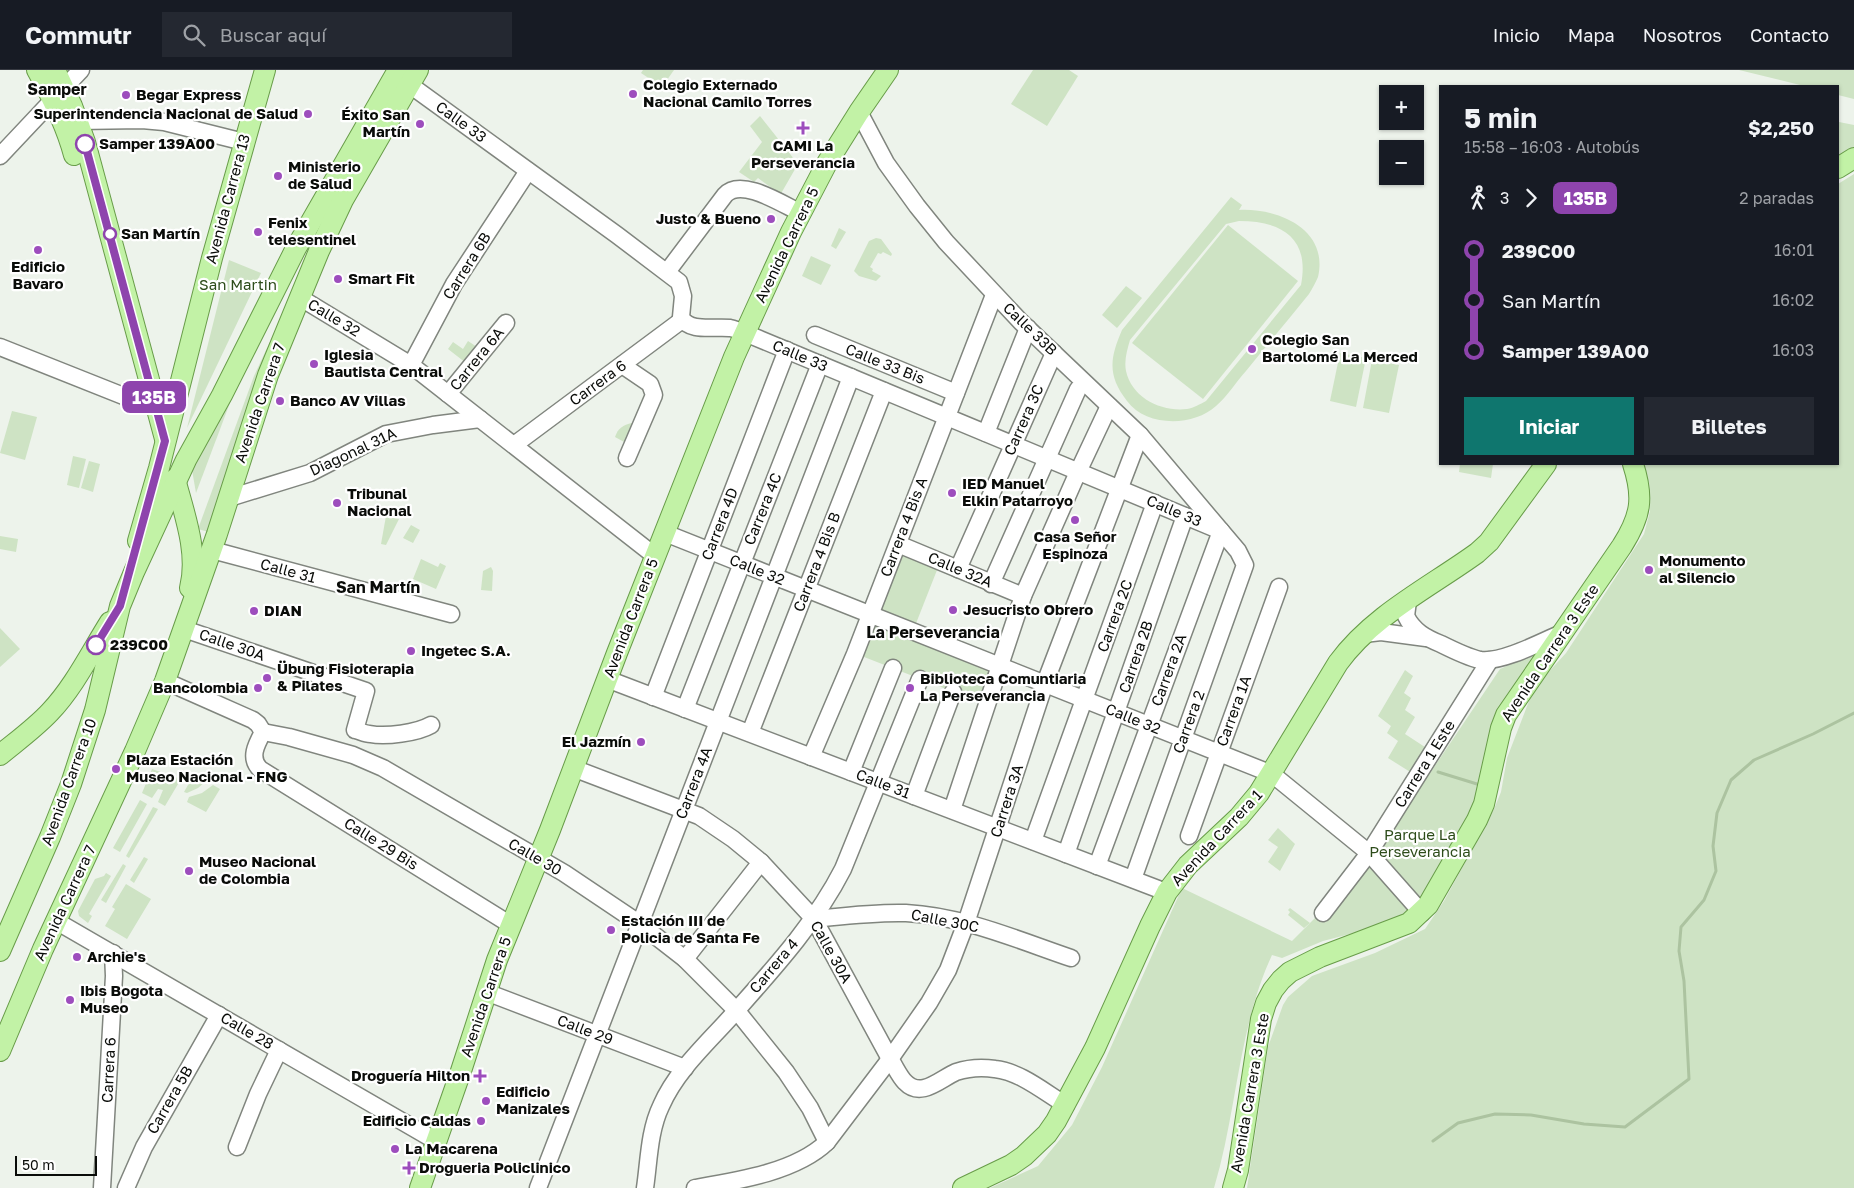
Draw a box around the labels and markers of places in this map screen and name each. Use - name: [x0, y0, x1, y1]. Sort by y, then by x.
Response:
- place label: Colegio Externado Nacional Camilo Torres: [643, 75, 812, 110]
- place label: Begar Express: [136, 85, 242, 103]
- marker: Colegio Externado Nacional Camilo Torres: [627, 88, 639, 100]
- marker: Begar Express: [120, 89, 132, 101]
- place label: Superintendencia Nacional de Salud: [34, 104, 298, 122]
- place label: Éxito San Martín: [341, 105, 410, 140]
- marker: Superintendencia Nacional de Salud: [302, 108, 314, 120]
- marker: Éxito San Martín: [414, 118, 426, 130]
- marker: CAMI La Perseverancia: [796, 121, 810, 135]
- marker: Samper 139A00: [75, 134, 95, 154]
- place label: Samper 139A00: [99, 134, 215, 152]
- place label: CAMI La Perseverancia: [751, 136, 855, 171]
- place label: Ministerio de Salud: [288, 157, 361, 192]
- marker: Ministerio de Salud: [272, 170, 284, 182]
- place label: Justo & Bueno: [656, 209, 761, 227]
- place label: Fenix telesentinel: [268, 213, 356, 248]
- marker: Justo & Bueno: [765, 213, 777, 225]
- place label: San Martín: [121, 224, 200, 242]
- marker: Fenix telesentinel: [252, 226, 264, 238]
- marker: San Martín: [103, 227, 117, 241]
- marker: Edificio Bavaro: [32, 244, 44, 256]
- place label: Edificio Bavaro: [11, 257, 65, 292]
- place label: Smart Fit: [348, 269, 415, 287]
- marker: Smart Fit: [332, 273, 344, 285]
- place label: Colegio San Bartolomé La Merced: [1262, 330, 1418, 365]
- marker: Colegio San Bartolomé La Merced: [1246, 343, 1258, 355]
- place label: Iglesia Bautista Central: [324, 345, 443, 380]
- marker: Iglesia Bautista Central: [308, 358, 320, 370]
- place label: Banco AV Villas: [290, 391, 406, 409]
- marker: Banco AV Villas: [274, 395, 286, 407]
- place label: IED Manuel Elkin Patarroyo: [962, 474, 1073, 509]
- place label: Tribunal Nacional: [347, 484, 412, 519]
- marker: IED Manuel Elkin Patarroyo: [946, 487, 958, 499]
- marker: Tribunal Nacional: [331, 497, 343, 509]
- marker: Casa Señor Espinoza: [1069, 514, 1081, 526]
- place label: Casa Señor Espinoza: [1033, 527, 1117, 562]
- place label: Monumento al Silencio: [1659, 551, 1745, 586]
- marker: Monumento al Silencio: [1643, 564, 1655, 576]
- place label: Jesucristo Obrero: [963, 600, 1093, 618]
- place label: DIAN: [264, 601, 302, 619]
- marker: Jesucristo Obrero: [947, 604, 959, 616]
- marker: DIAN: [248, 605, 260, 617]
- marker: 239C00: [86, 635, 106, 655]
- place label: 239C00: [110, 635, 168, 653]
- place label: Ingetec S.A.: [421, 641, 511, 659]
- marker: Ingetec S.A.: [405, 645, 417, 657]
- place label: Übung Fisioterapia & Pilates: [277, 659, 414, 694]
- place label: Biblioteca Comuntiaria La Perseverancia: [920, 669, 1086, 704]
- marker: Übung Fisioterapia & Pilates: [261, 672, 273, 684]
- place label: Bancolombia: [153, 678, 248, 696]
- marker: Bancolombia: [252, 682, 264, 694]
- marker: Biblioteca Comuntiaria La Perseverancia: [904, 682, 916, 694]
- place label: El Jazmín: [562, 732, 631, 750]
- marker: El Jazmín: [635, 736, 647, 748]
- place label: Plaza Estación Museo Nacional - FNG: [126, 750, 287, 785]
- marker: Plaza Estación Museo Nacional - FNG: [110, 763, 122, 775]
- place label: Museo Nacional de Colombia: [199, 852, 316, 887]
- marker: Museo Nacional de Colombia: [183, 865, 195, 877]
- place label: Estación III de Policia de Santa Fe: [621, 911, 760, 946]
- marker: Estación III de Policia de Santa Fe: [605, 924, 617, 936]
- place label: Archie's: [87, 947, 146, 965]
- marker: Archie's: [71, 951, 83, 963]
- place label: Ibis Bogota Museo: [80, 981, 163, 1016]
- marker: Ibis Bogota Museo: [64, 994, 76, 1006]
- place label: Droguería Hilton: [351, 1066, 470, 1084]
- marker: Droguería Hilton: [474, 1070, 486, 1082]
- place label: Edificio Manizales: [496, 1082, 570, 1117]
- marker: Edificio Manizales: [480, 1095, 492, 1107]
- place label: Edificio Caldas: [363, 1111, 471, 1129]
- marker: Edificio Caldas: [475, 1115, 487, 1127]
- place label: La Macarena: [405, 1139, 498, 1157]
- marker: La Macarena: [389, 1143, 401, 1155]
- place label: Drogueria Policlinico: [419, 1158, 570, 1176]
- marker: Drogueria Policlinico: [403, 1162, 415, 1174]

